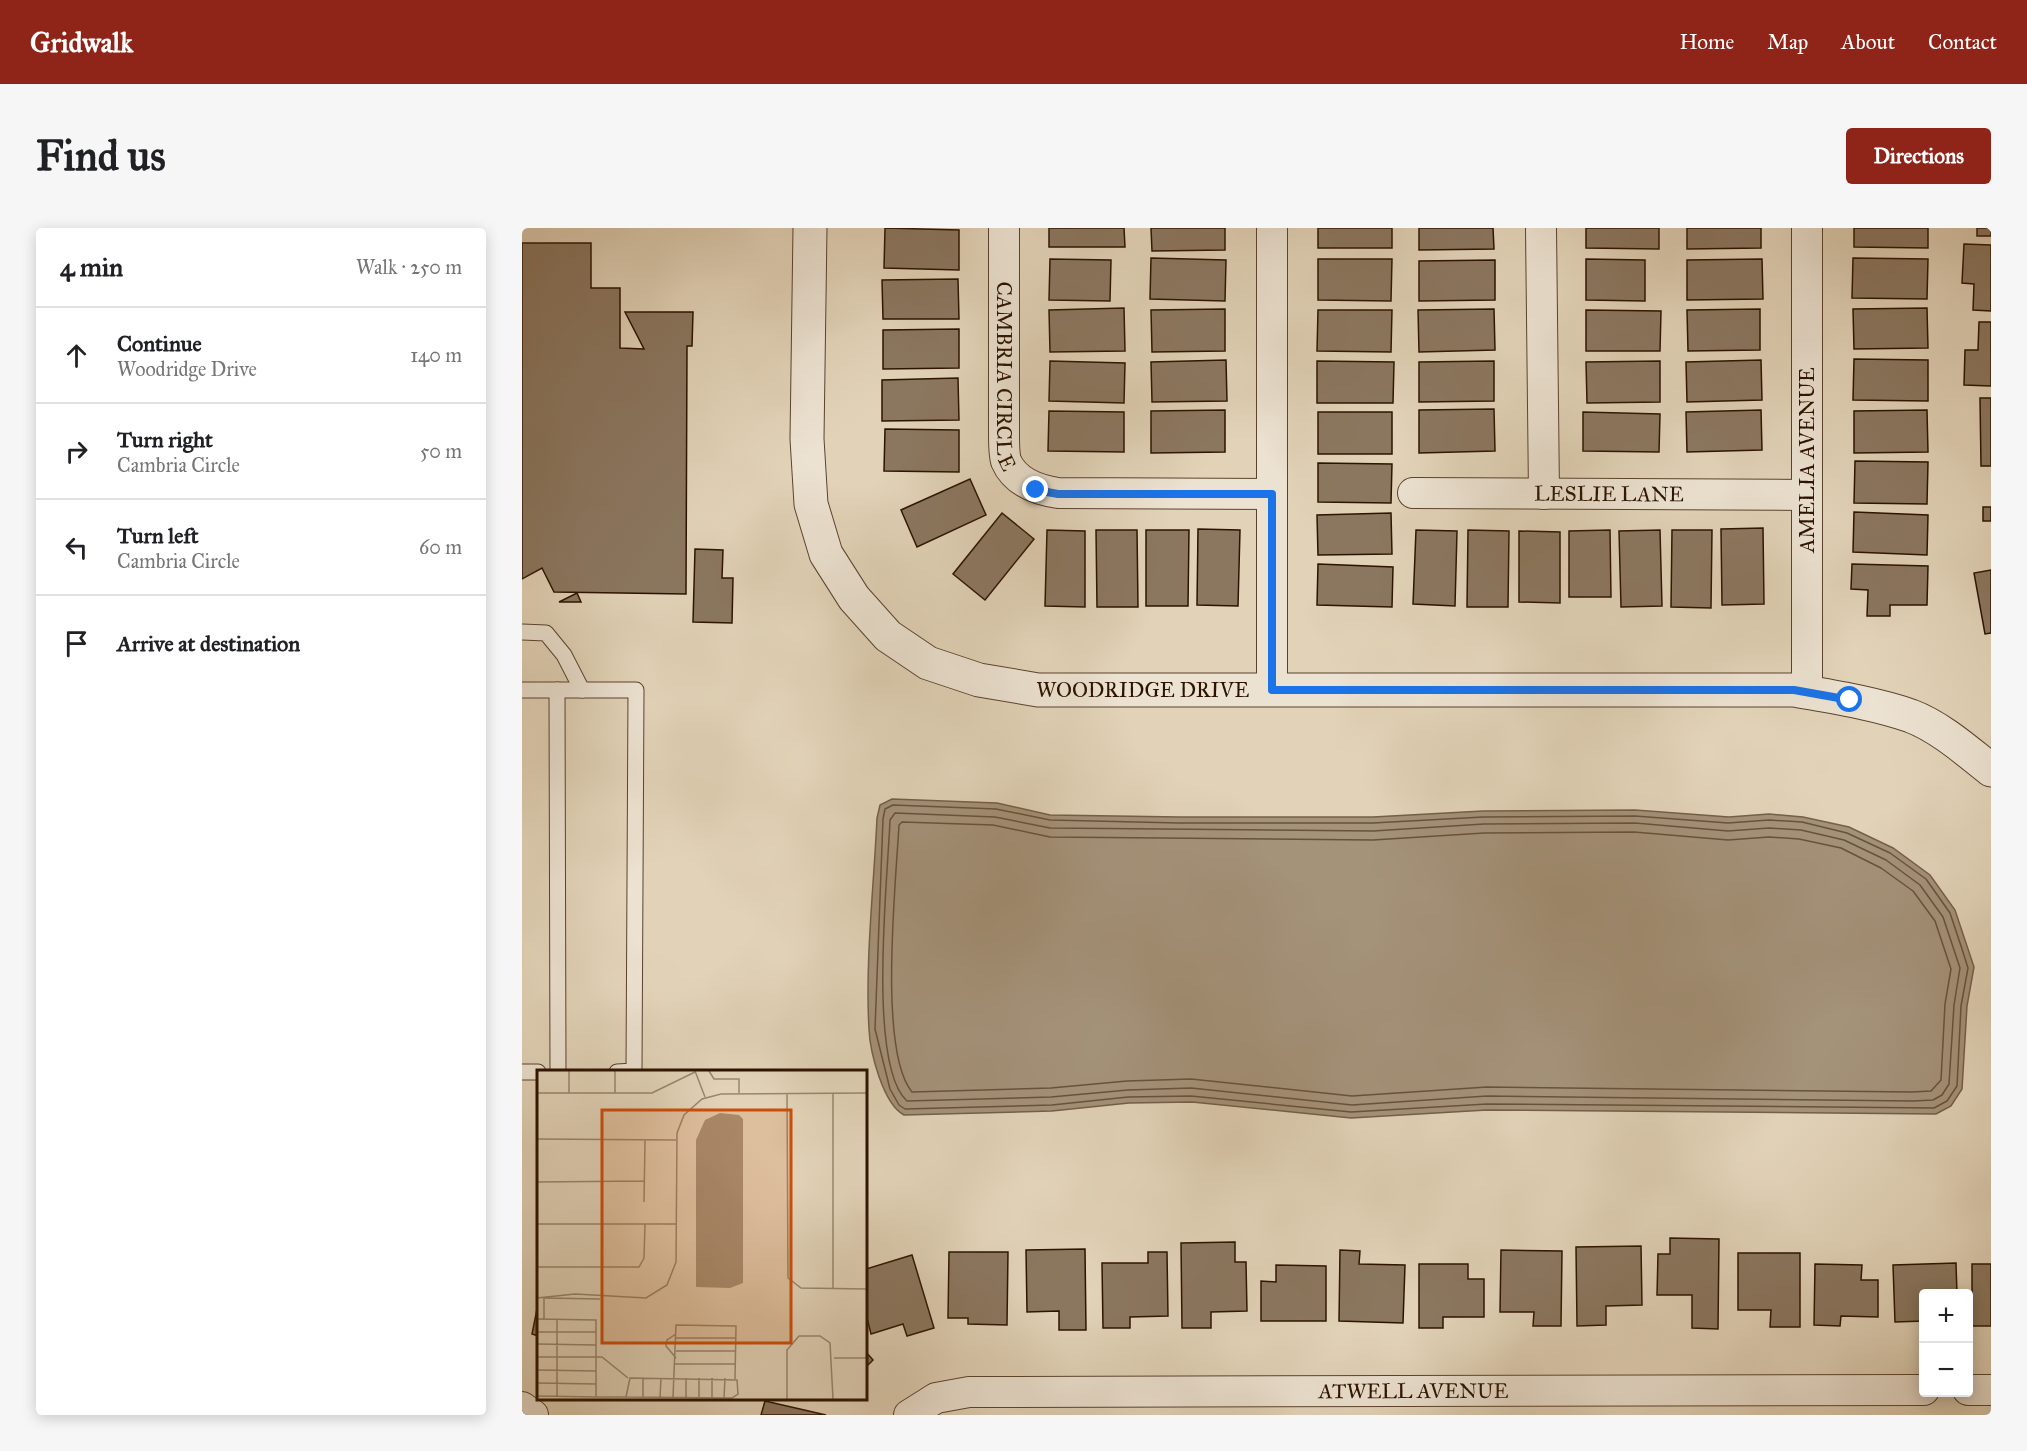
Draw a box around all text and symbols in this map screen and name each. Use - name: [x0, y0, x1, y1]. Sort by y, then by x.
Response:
- text: Gridwalk: [30, 25, 133, 60]
- text: Home: [1679, 29, 1734, 55]
- text: Map: [1767, 29, 1808, 55]
- text: About: [1841, 29, 1895, 55]
- text: Contact: [1928, 29, 1997, 55]
- button: Directions: [1846, 128, 1991, 184]
- text: Find us: [36, 130, 166, 182]
- text: 4 min: [60, 251, 123, 283]
- text: Walk · 250 m: [356, 255, 462, 279]
- street label: CAMBRIA CIRCLE: [991, 282, 1022, 475]
- text: Continue: [117, 330, 202, 357]
- icon: ahead: [60, 339, 93, 372]
- text: 140 m: [410, 343, 462, 367]
- text: Woodridge Drive: [117, 357, 257, 381]
- street label: AMELIA AVENUE: [1794, 367, 1820, 554]
- text: Turn right: [117, 426, 213, 453]
- icon: right: [60, 435, 93, 468]
- text: 50 m: [420, 439, 462, 463]
- text: Cambria Circle: [117, 453, 240, 477]
- route end: [1022, 476, 1048, 502]
- street label: LESLIE LANE: [1534, 481, 1684, 507]
- text: Turn left: [117, 522, 199, 549]
- icon: left: [60, 531, 93, 564]
- text: 60 m: [419, 535, 462, 559]
- text: Cambria Circle: [117, 549, 240, 573]
- icon: arrive: [60, 627, 93, 660]
- text: Arrive at destination: [117, 630, 300, 657]
- street label: WOODRIDGE DRIVE: [1036, 677, 1249, 703]
- route start: [1836, 686, 1862, 712]
- inset map: [537, 1070, 867, 1400]
- map controls: [1919, 1289, 1973, 1397]
- button: +: [1919, 1289, 1973, 1343]
- button: −: [1919, 1343, 1973, 1397]
- street label: ATWELL AVENUE: [1317, 1378, 1509, 1404]

